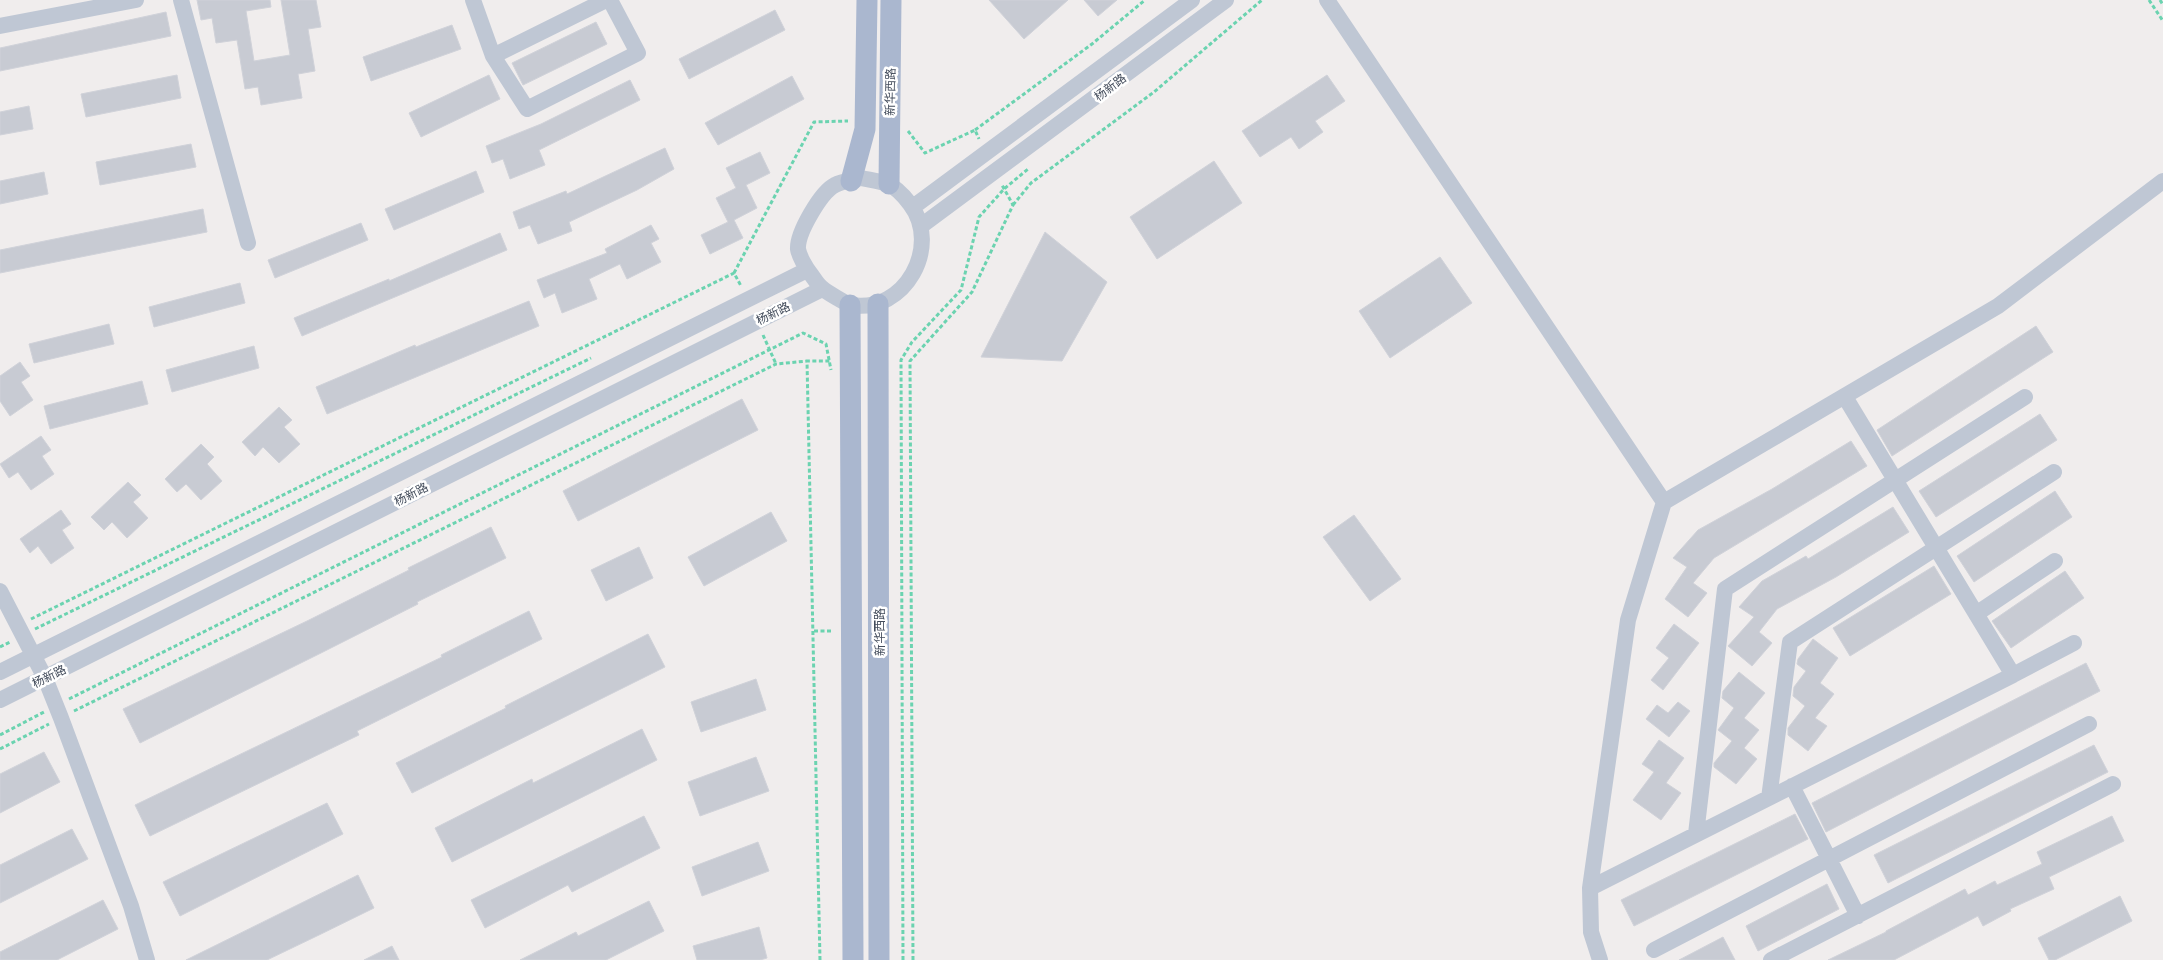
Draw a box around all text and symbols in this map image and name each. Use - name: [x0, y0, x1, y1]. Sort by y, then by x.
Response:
- street label: 新华西路: [882, 68, 898, 116]
- street label: 杨新路: [1091, 70, 1129, 104]
- street label: 杨新路: [754, 298, 792, 328]
- street label: 杨新路: [392, 479, 430, 509]
- street label: 新华西路: [872, 608, 887, 656]
- street label: 杨新路: [30, 661, 68, 691]

